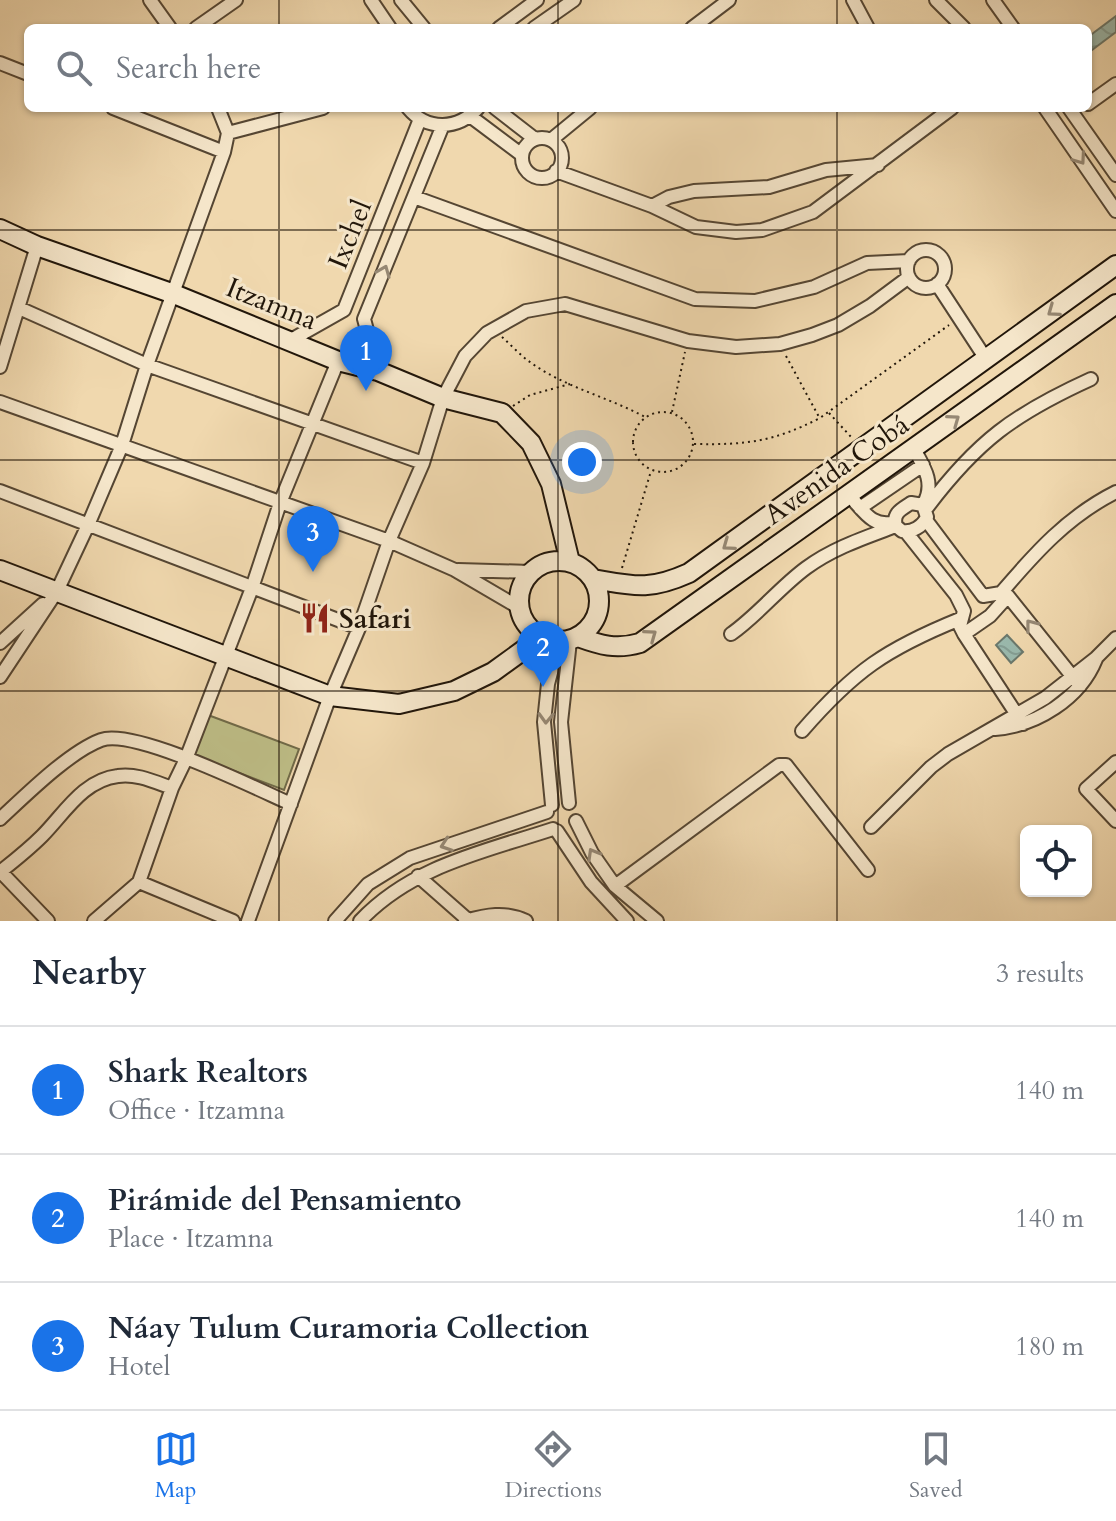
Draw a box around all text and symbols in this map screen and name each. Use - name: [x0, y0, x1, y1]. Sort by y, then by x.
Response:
- search box: [24, 24, 1092, 112]
- icon: search: [52, 46, 96, 90]
- text: Search here: [116, 48, 261, 89]
- one-way arrow: [1070, 151, 1085, 165]
- street label: Ixchel: [319, 194, 381, 275]
- one-way arrow: [374, 265, 391, 279]
- street label: Itzamna: [221, 269, 323, 339]
- one-way arrow: [1047, 301, 1061, 316]
- pin: 1: [340, 325, 392, 391]
- street label: Avenida Cobá: [757, 406, 917, 534]
- one-way arrow: [946, 415, 960, 430]
- your location: [562, 442, 602, 482]
- pin: 3: [287, 506, 339, 572]
- one-way arrow: [723, 535, 737, 549]
- place label: Safari: [339, 600, 411, 638]
- restaurant icon: Safari: [298, 601, 332, 635]
- one-way arrow: [1027, 619, 1041, 634]
- pin: 2: [517, 621, 569, 687]
- one-way arrow: [642, 630, 656, 645]
- one-way arrow: [537, 712, 554, 725]
- map controls: [1020, 825, 1092, 897]
- button: locate: [1020, 825, 1092, 897]
- one-way arrow: [440, 836, 454, 852]
- one-way arrow: [588, 848, 603, 863]
- text: Nearby: [32, 950, 147, 996]
- text: 3 results: [996, 956, 1084, 991]
- text: Shark Realtors: [108, 1052, 308, 1093]
- text: 1: [51, 1073, 65, 1108]
- text: 140 m: [1015, 1073, 1084, 1108]
- text: Office · Itzamna: [108, 1093, 285, 1128]
- text: Pirámide del Pensamiento: [108, 1180, 462, 1221]
- text: 2: [51, 1201, 65, 1236]
- text: 140 m: [1015, 1201, 1084, 1236]
- text: Place · Itzamna: [108, 1221, 273, 1256]
- text: Náay Tulum Curamoria Collection: [108, 1308, 589, 1349]
- text: 3: [51, 1329, 65, 1364]
- text: 180 m: [1015, 1329, 1084, 1364]
- text: Hotel: [108, 1349, 170, 1384]
- tab: Map: [154, 1427, 198, 1505]
- tab: Directions: [505, 1427, 602, 1505]
- tab: Saved: [909, 1427, 962, 1505]

